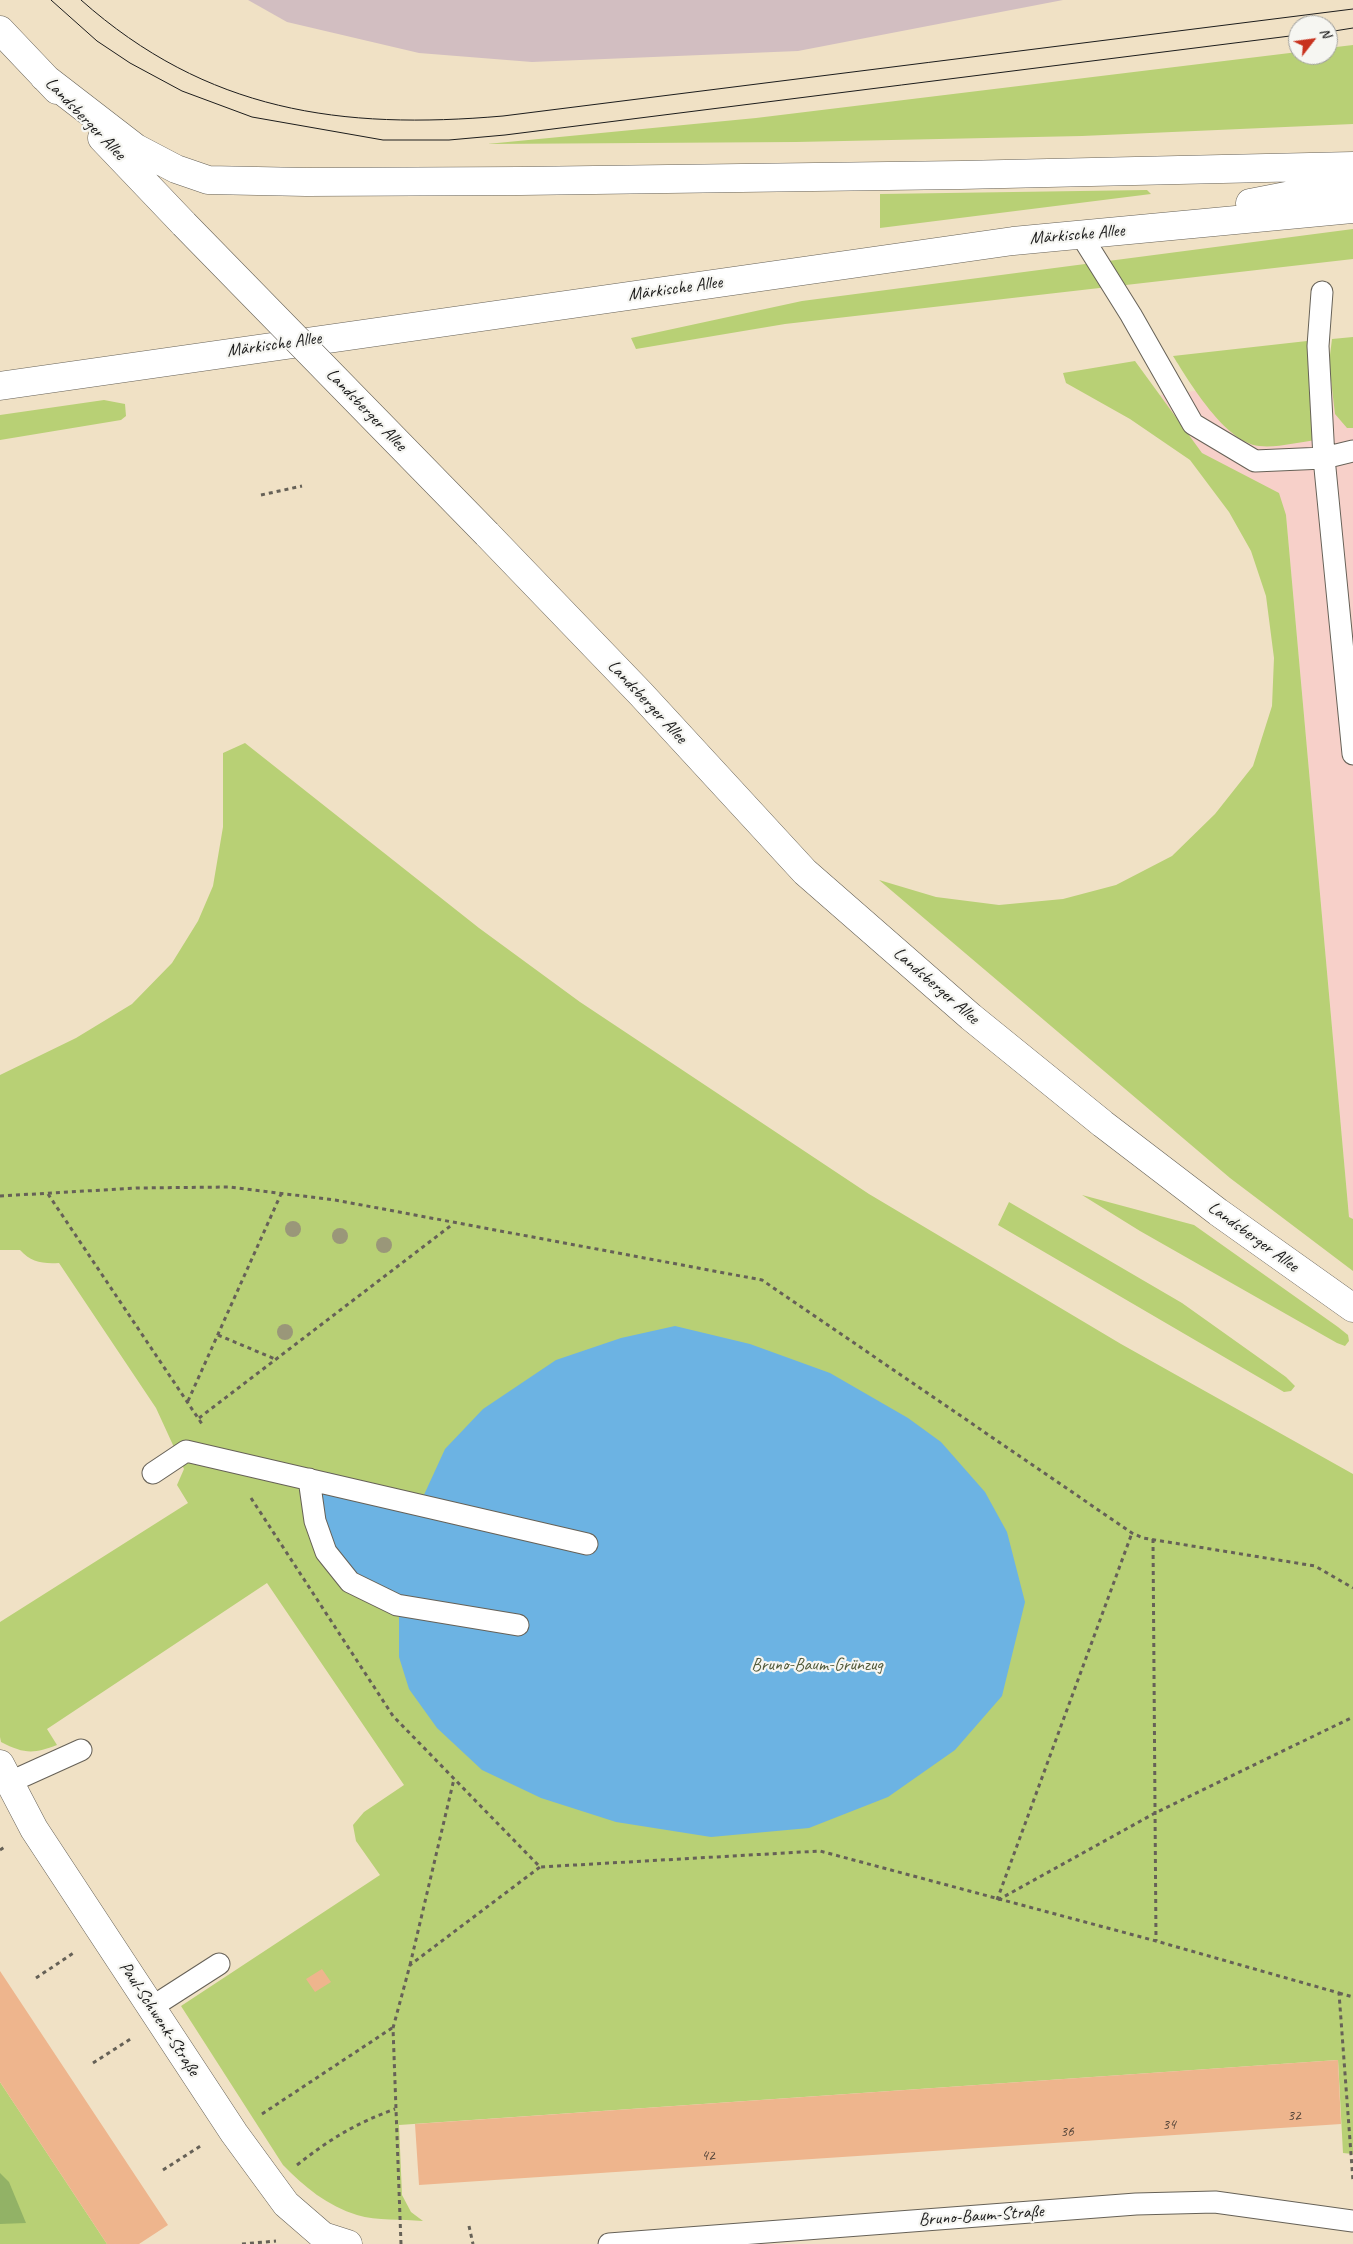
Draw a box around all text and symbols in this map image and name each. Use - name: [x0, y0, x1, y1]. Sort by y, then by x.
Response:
- north arrow: [1288, 15, 1338, 65]
- text: N: [1316, 25, 1335, 41]
- street label: Landsberger Allee: [40, 73, 130, 165]
- street label: Märkische Allee: [1029, 220, 1125, 250]
- street label: Märkische Allee: [626, 272, 724, 306]
- street label: Märkische Allee: [225, 328, 323, 362]
- street label: Landsberger Allee: [321, 364, 411, 456]
- street label: Landsberger Allee: [603, 656, 691, 748]
- street label: Landsberger Allee: [889, 943, 983, 1029]
- street label: Landsberger Allee: [1203, 1197, 1303, 1277]
- park label: Bruno-Baum-Grünzug: [751, 1654, 883, 1676]
- street label: Paul-Schwenk-Straße: [114, 1958, 204, 2080]
- house number: 32: [1287, 2107, 1301, 2125]
- house number: 34: [1162, 2116, 1176, 2134]
- house number: 36: [1060, 2123, 1074, 2141]
- house number: 42: [701, 2147, 715, 2165]
- street label: Bruno-Baum-Straße: [918, 2201, 1044, 2231]

